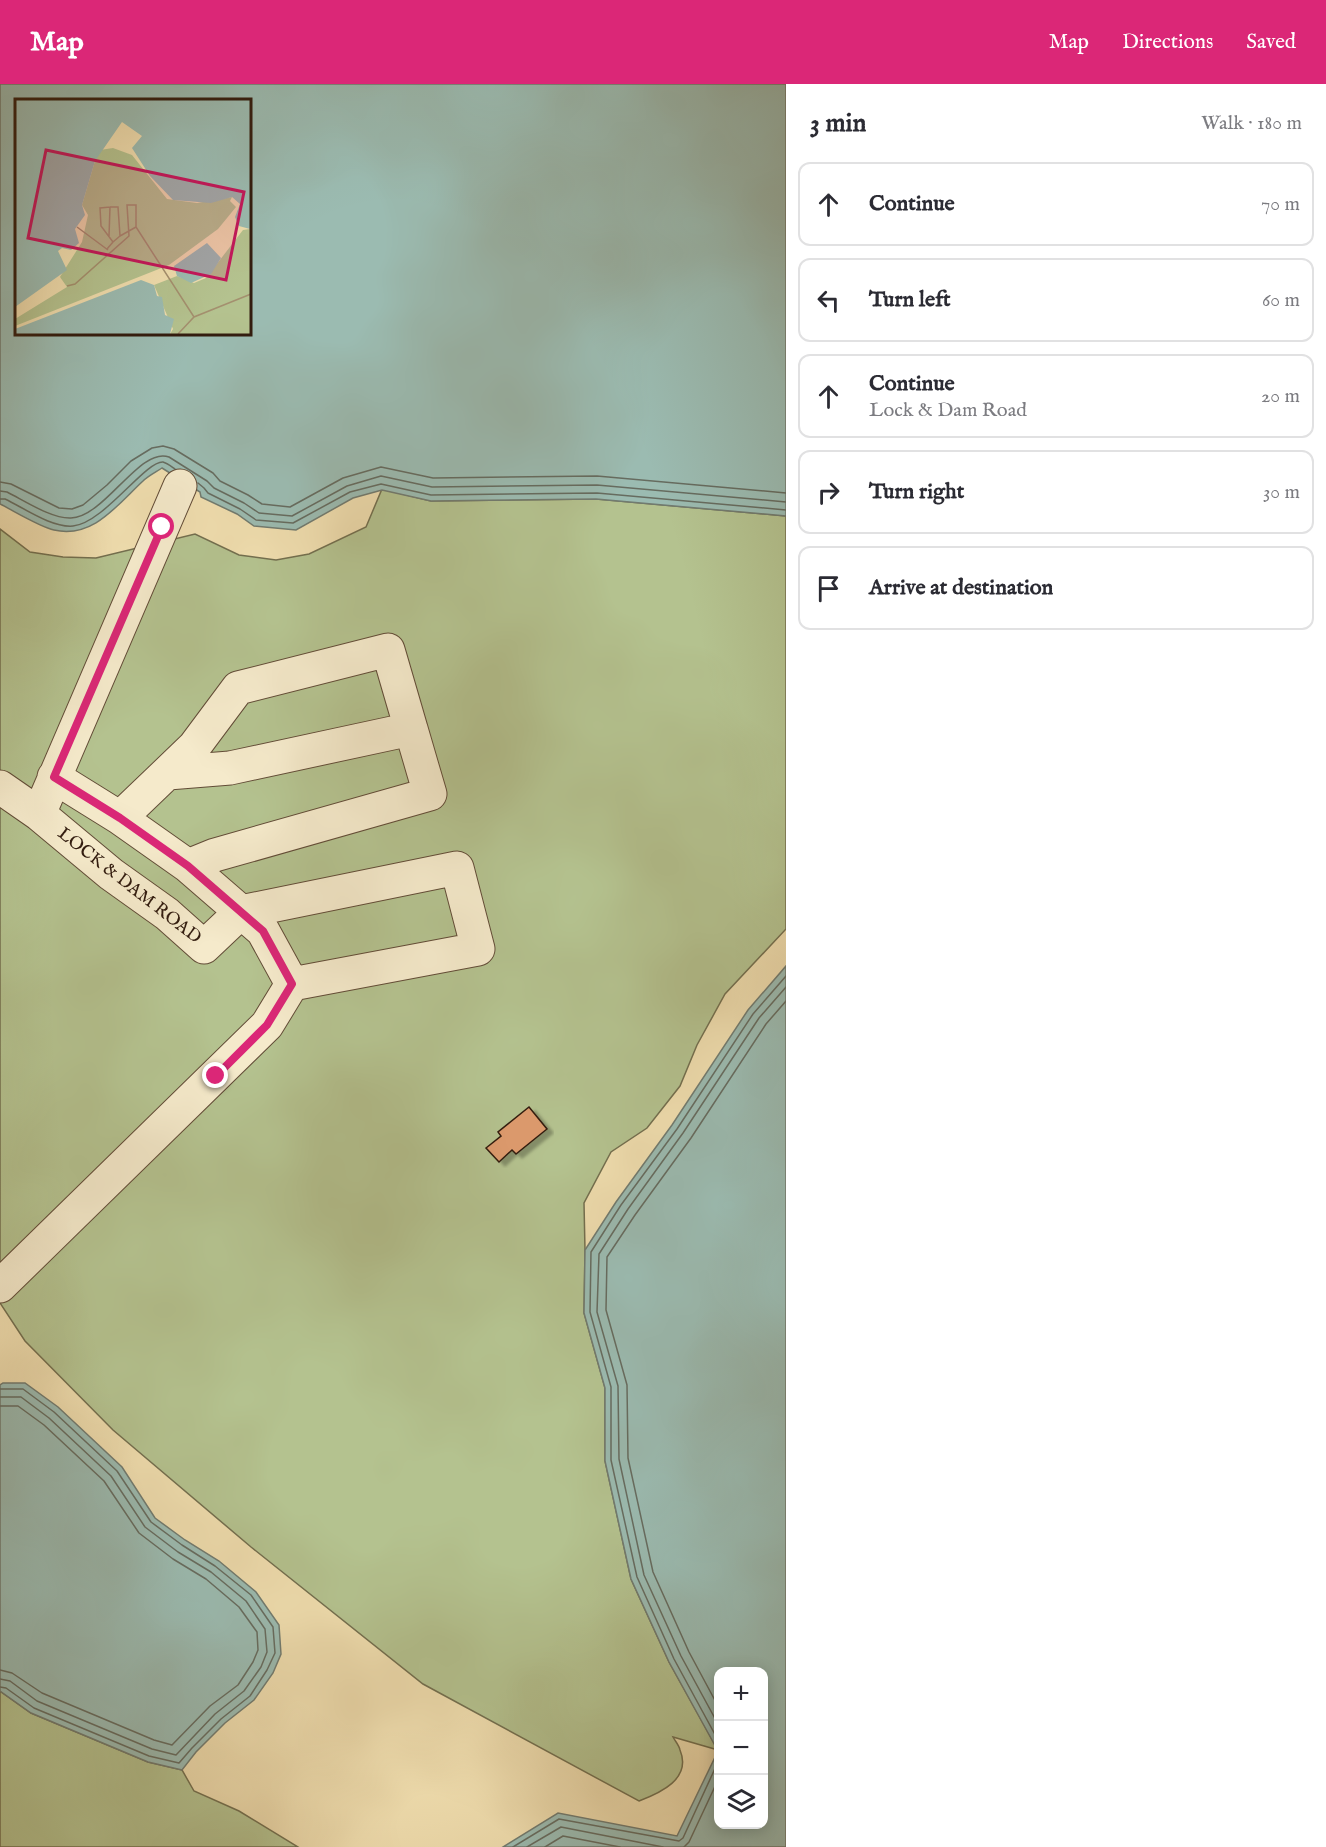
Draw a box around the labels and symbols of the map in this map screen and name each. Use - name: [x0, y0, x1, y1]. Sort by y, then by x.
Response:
- inset map: [15, 99, 250, 334]
- route start: [148, 513, 174, 539]
- street label: LOCK & DAM ROAD: [52, 823, 206, 949]
- route end: [202, 1062, 228, 1088]

